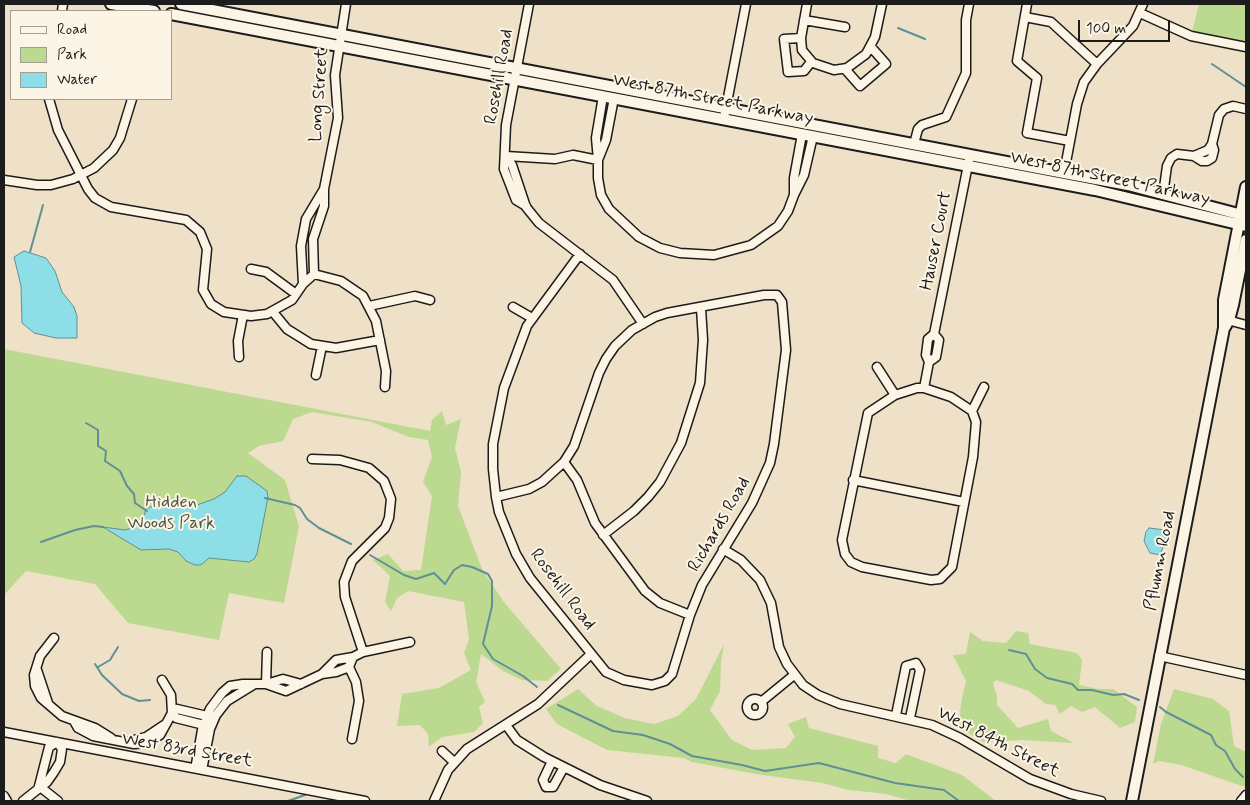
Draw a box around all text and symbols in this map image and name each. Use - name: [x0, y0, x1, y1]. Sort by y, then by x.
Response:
- legend: [10, 10, 172, 100]
- scale bar: [1080, 10, 1172, 42]
- text: 100 m: [1086, 19, 1126, 39]
- text: Road: [57, 20, 87, 40]
- street label: Rosehill Road: [481, 28, 519, 126]
- text: Park: [57, 45, 87, 65]
- street label: Long Street: [306, 47, 334, 143]
- text: Water: [57, 70, 97, 90]
- street label: West 87th Street Parkway: [611, 70, 815, 130]
- street label: West 87th Street Parkway: [1008, 147, 1212, 211]
- street label: Hauser Court: [917, 190, 957, 292]
- street label: Richards Road: [684, 474, 756, 576]
- park label: Hidden Woods Park: [127, 492, 215, 534]
- street label: Pflumm Road: [1141, 509, 1181, 613]
- street label: Rosehill Road: [524, 545, 600, 635]
- street label: West 84th Street: [933, 703, 1063, 783]
- street label: West 83rd Street: [120, 729, 254, 773]

